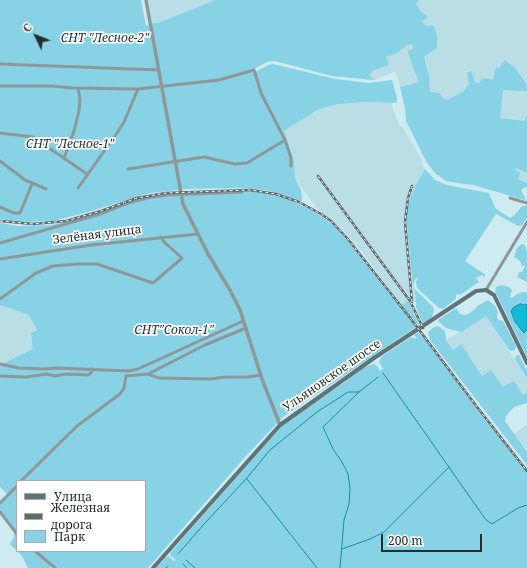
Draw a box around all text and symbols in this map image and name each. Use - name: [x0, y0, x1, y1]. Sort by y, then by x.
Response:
- north arrow: [16, 16, 56, 56]
- text: С: [19, 20, 35, 35]
- park label: СНТ "Лесное-2": [61, 32, 149, 46]
- park label: СНТ "Лесное-1": [26, 138, 114, 152]
- street label: Зелёная улица: [52, 222, 142, 248]
- park label: СНТ"Сокол-1": [134, 324, 214, 338]
- street label: Ульяновское шоссе: [280, 337, 384, 415]
- legend: [16, 480, 146, 552]
- text: Улица: [54, 488, 92, 505]
- text: Железная дорога: [51, 499, 110, 533]
- scale bar: [383, 526, 484, 552]
- text: Парк: [54, 528, 85, 545]
- text: 200 m: [388, 532, 423, 549]

